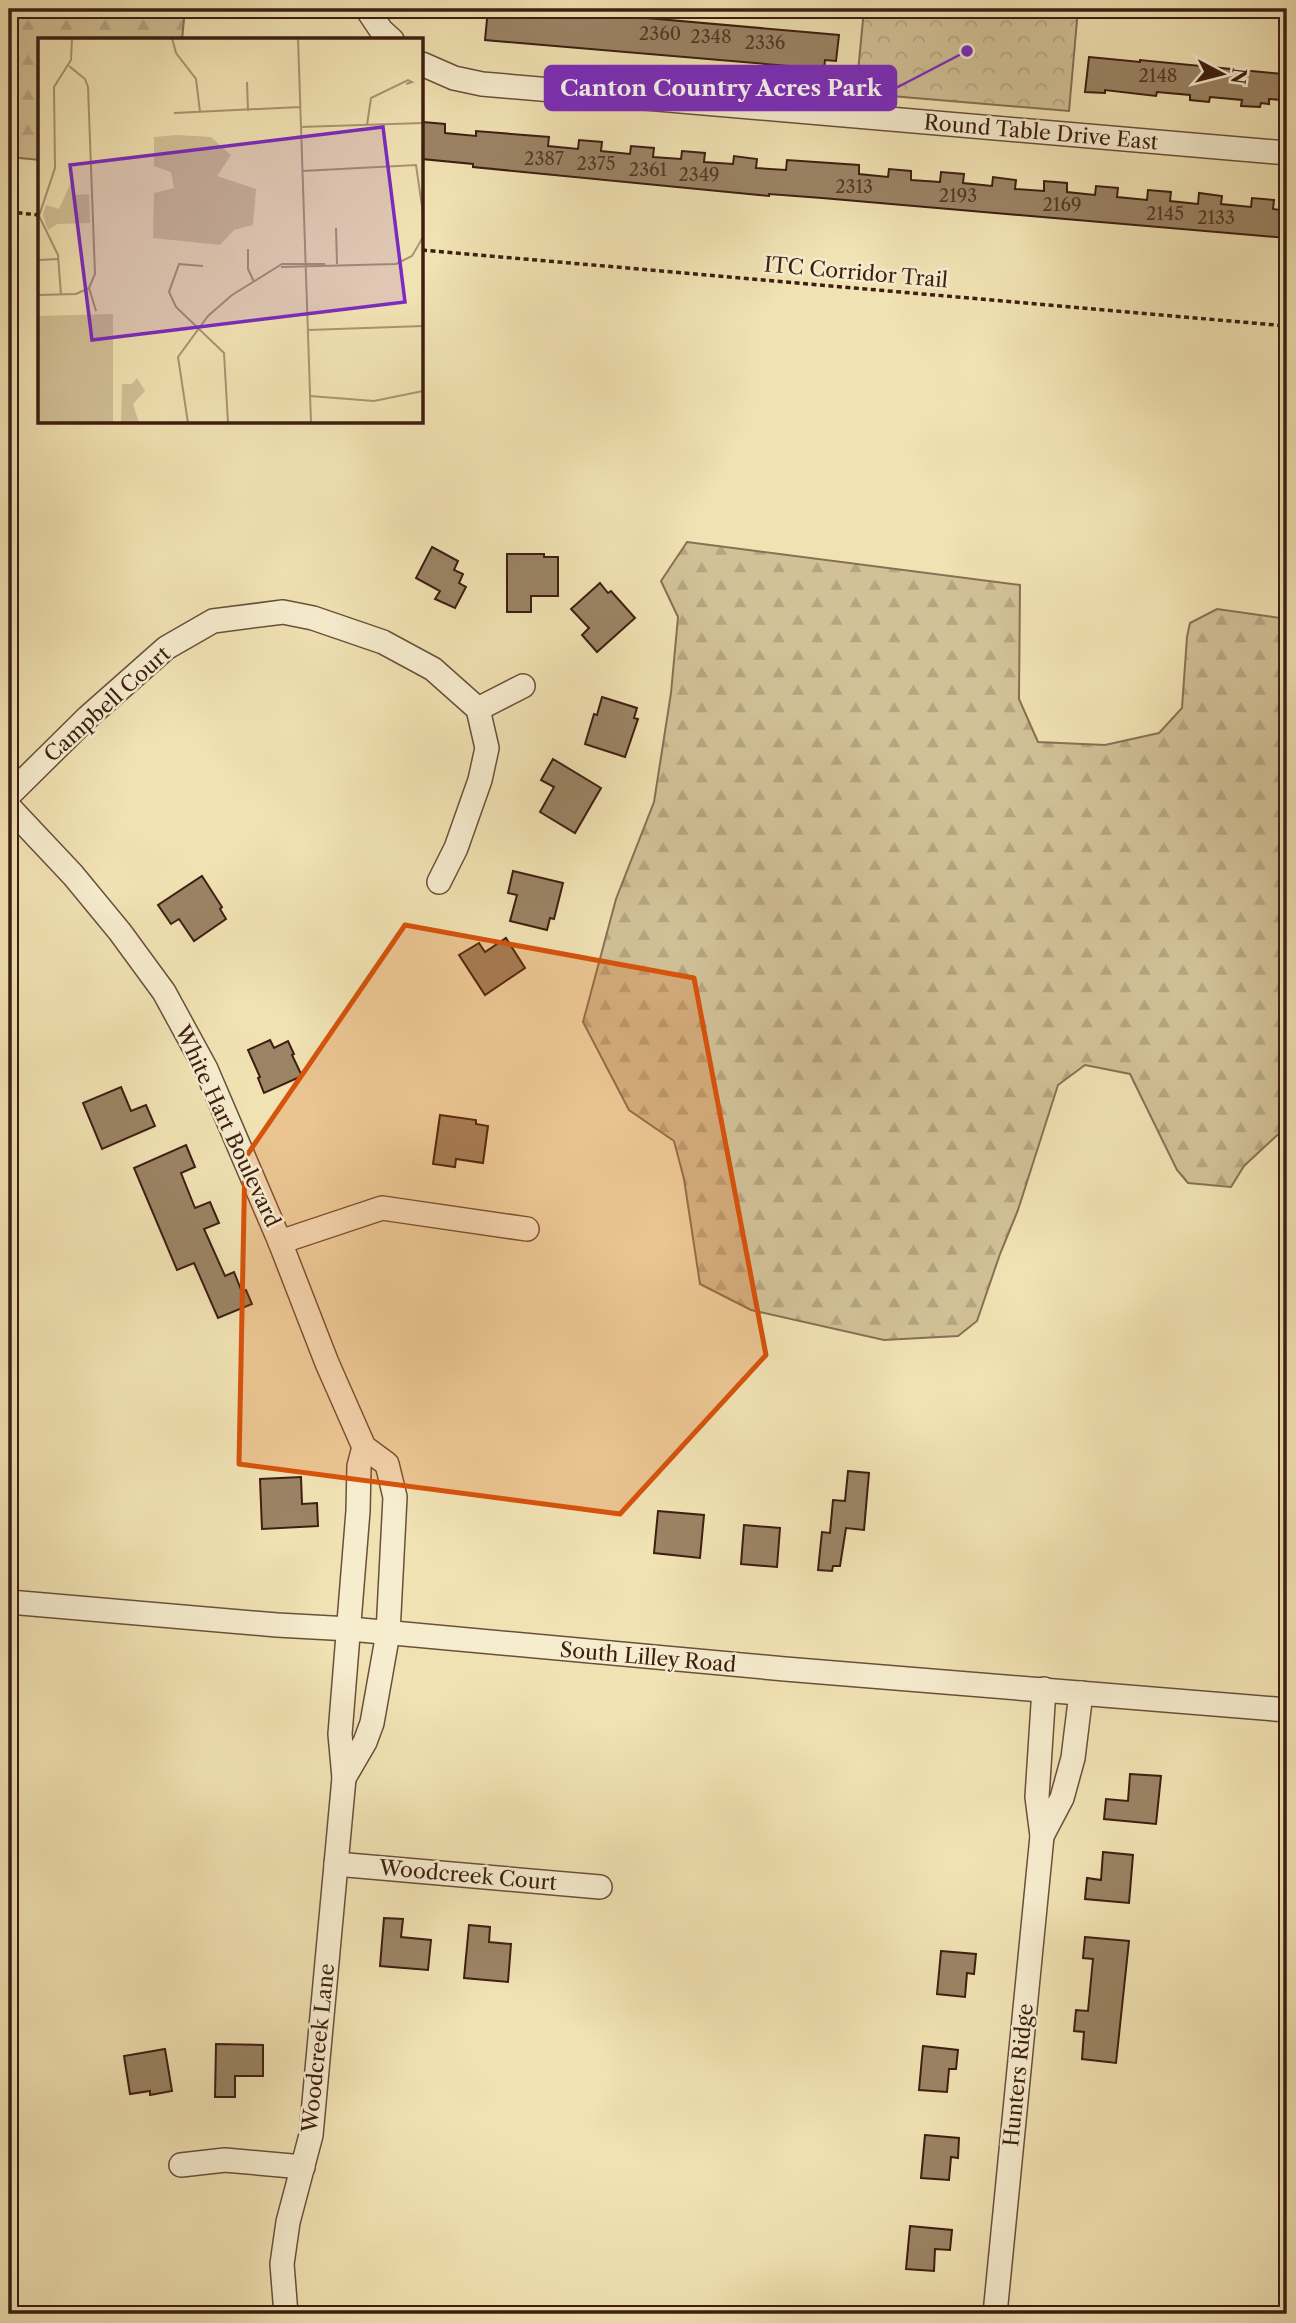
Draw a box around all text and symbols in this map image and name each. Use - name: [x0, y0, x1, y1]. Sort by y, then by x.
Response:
- house number: 2360: [639, 23, 681, 45]
- house number: 2348: [690, 26, 732, 48]
- house number: 2336: [745, 32, 785, 54]
- inset map: [38, 38, 424, 424]
- north arrow: [1188, 38, 1258, 108]
- house number: 2148: [1139, 65, 1178, 87]
- callout: Canton Country Acres Park: [545, 66, 896, 110]
- text: N: [1226, 66, 1251, 86]
- text: Canton Country Acres Park: [560, 74, 883, 102]
- street label: Round Table Drive East: [923, 109, 1160, 155]
- house number: 2387: [524, 148, 564, 170]
- house number: 2375: [577, 153, 615, 175]
- house number: 2361: [629, 159, 668, 181]
- house number: 2349: [678, 164, 720, 186]
- house number: 2313: [835, 176, 873, 198]
- house number: 2193: [939, 185, 977, 207]
- house number: 2169: [1042, 194, 1082, 216]
- house number: 2145: [1146, 203, 1184, 225]
- house number: 2133: [1197, 207, 1235, 229]
- street label: ITC Corridor Trail: [763, 252, 949, 292]
- street label: Campbell Court: [39, 641, 175, 767]
- street label: White Hart Boulevard: [170, 1020, 286, 1231]
- street label: South Lilley Road: [559, 1637, 737, 1677]
- street label: Woodcreek Court: [377, 1855, 559, 1895]
- street label: Woodcreek Lane: [297, 1962, 339, 2135]
- street label: Hunters Ridge: [998, 2002, 1038, 2148]

